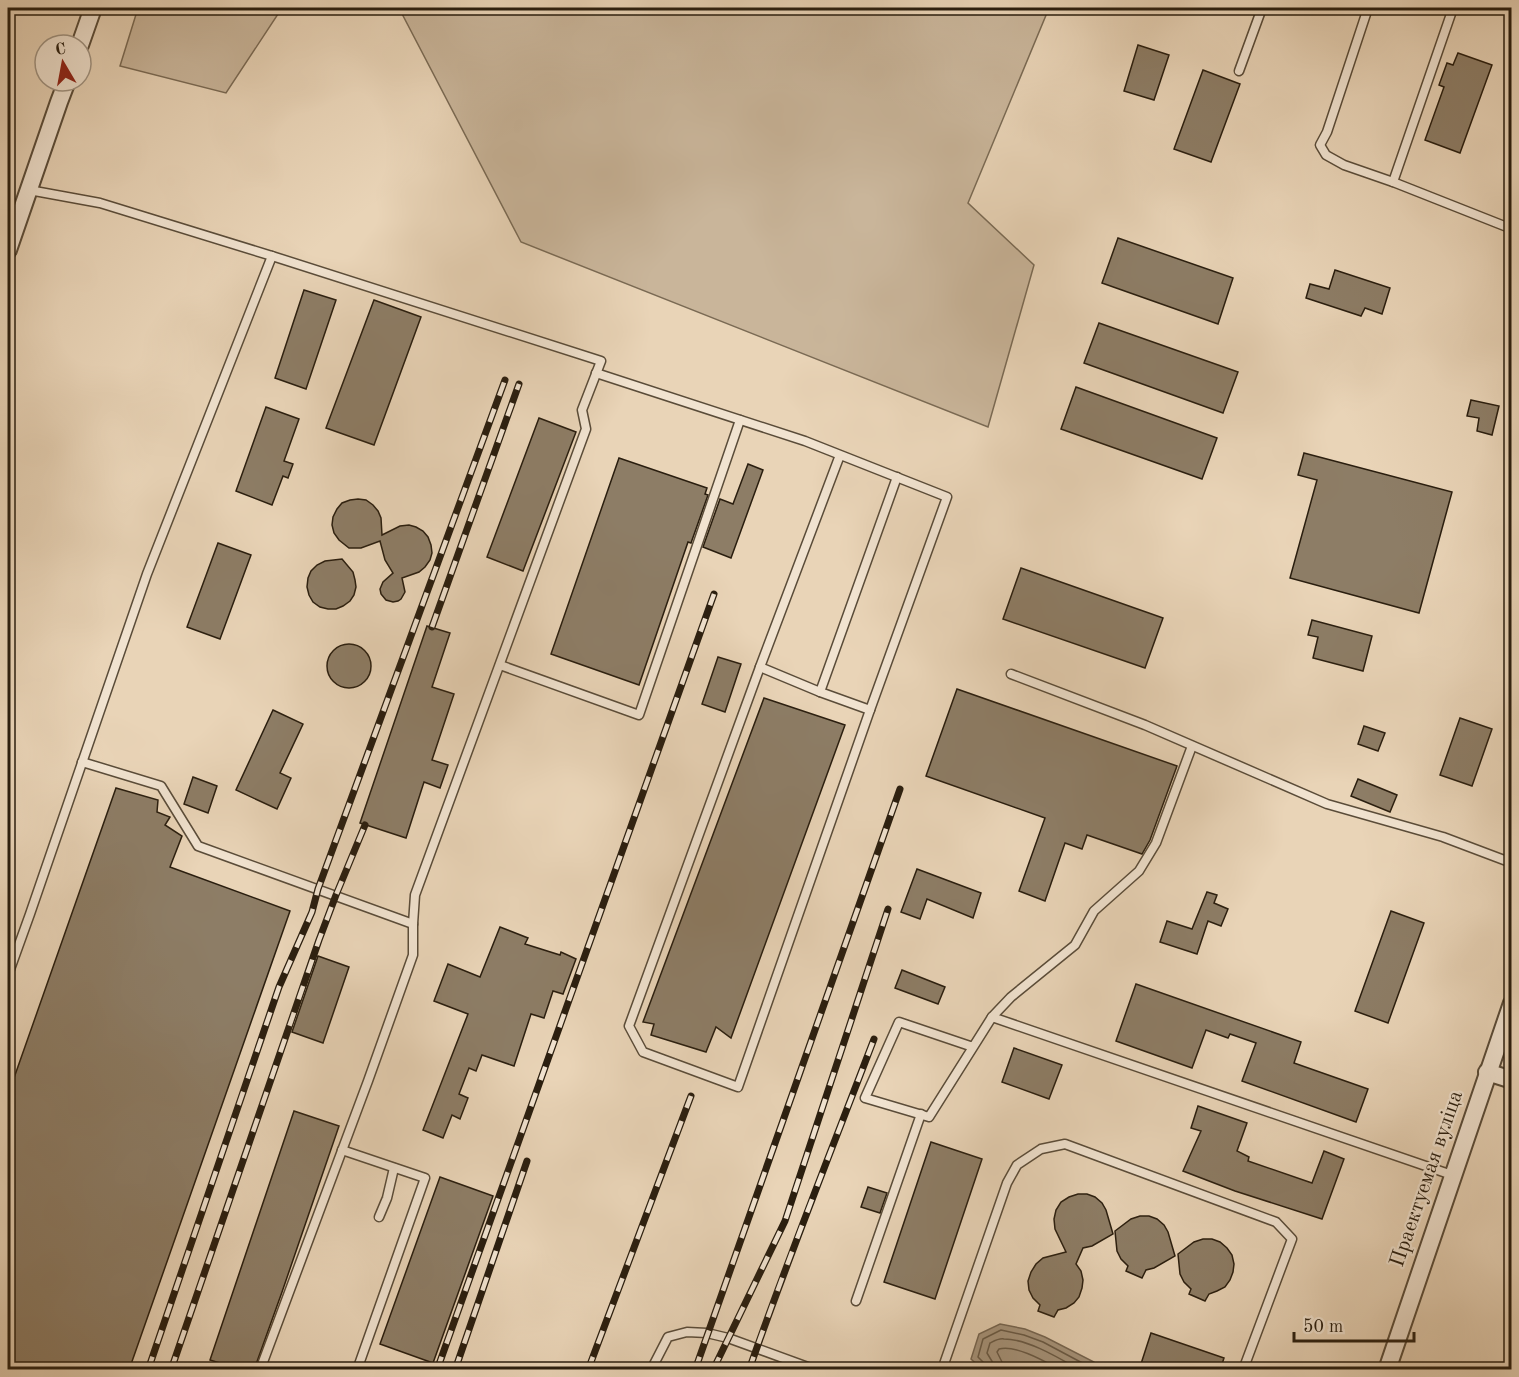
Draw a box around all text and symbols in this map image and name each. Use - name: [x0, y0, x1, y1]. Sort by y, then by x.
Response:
- north arrow: [33, 33, 93, 93]
- text: С: [54, 41, 67, 59]
- street label: Праектуемая вуліца: [1387, 1088, 1467, 1270]
- scale bar: [1294, 1305, 1414, 1343]
- text: 50 m: [1303, 1318, 1343, 1336]

